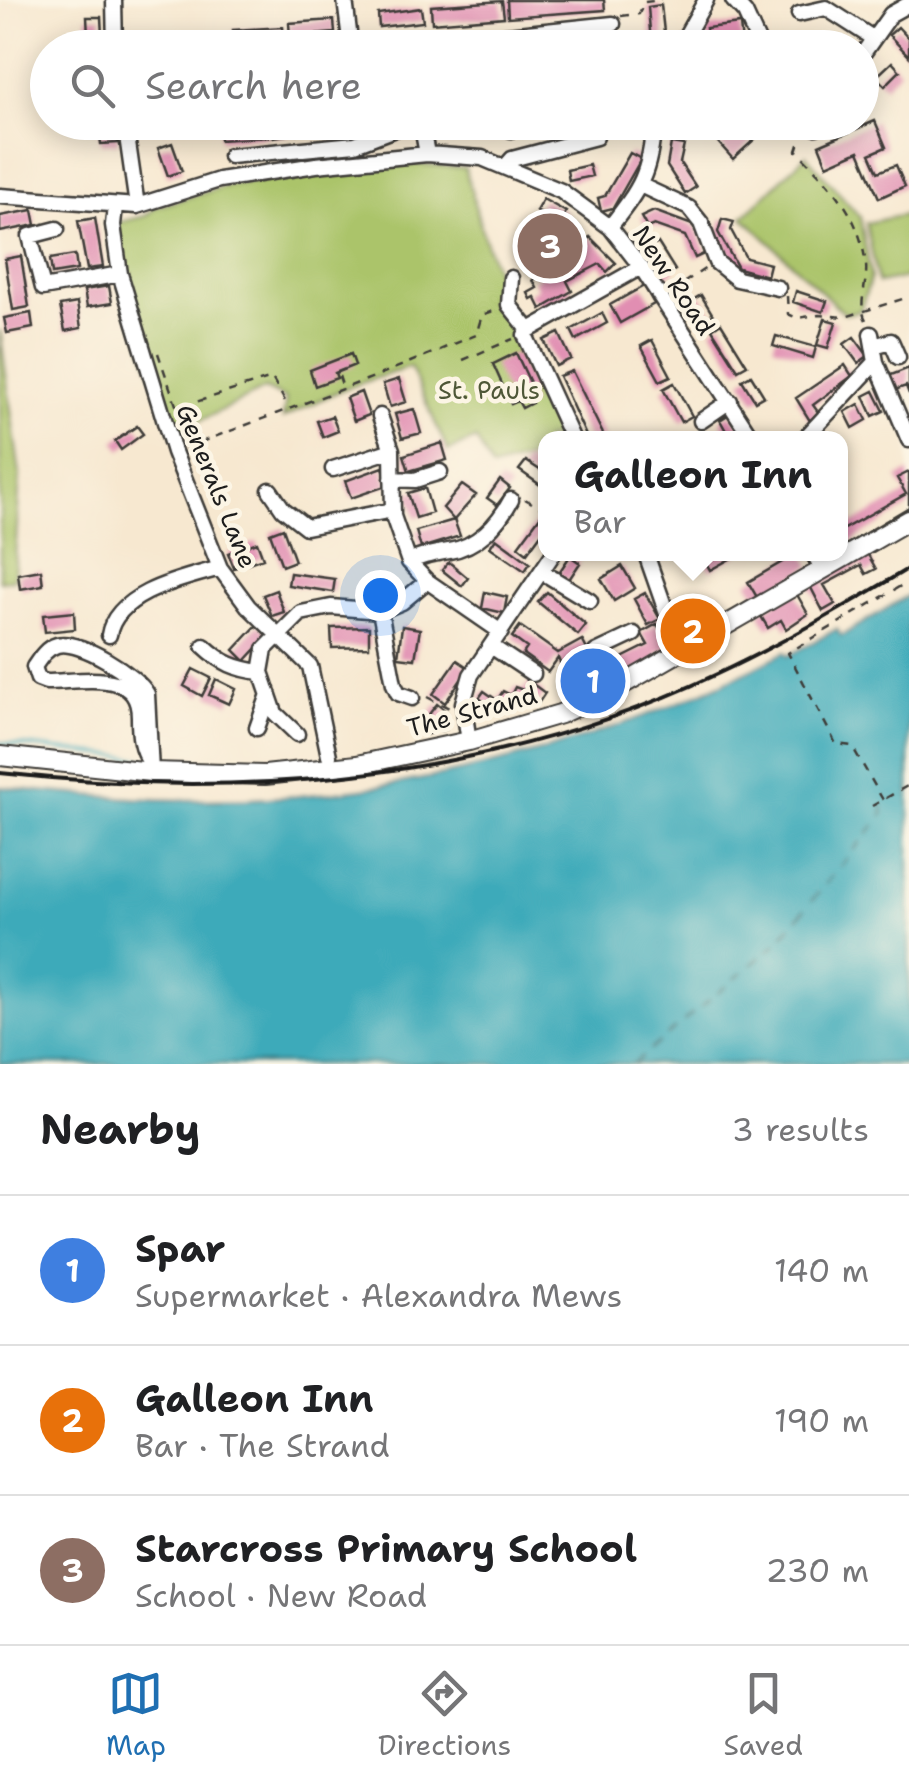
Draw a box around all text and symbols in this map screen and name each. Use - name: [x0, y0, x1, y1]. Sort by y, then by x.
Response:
- search box: [30, 30, 879, 140]
- icon: search: [65, 58, 120, 113]
- text: Search here: [145, 60, 362, 111]
- pin: 3: [518, 208, 582, 284]
- street label: New Road: [625, 218, 723, 342]
- park label: St. Pauls: [438, 373, 540, 407]
- street label: Generals Lane: [169, 399, 265, 573]
- popup: [538, 431, 848, 561]
- text: Galleon Inn: [574, 449, 812, 500]
- text: Bar: [574, 500, 627, 543]
- your location: [355, 570, 406, 621]
- pin: 2: [660, 594, 726, 668]
- pin: 1: [560, 644, 626, 718]
- street label: The Strand: [403, 677, 541, 745]
- text: Nearby: [40, 1101, 200, 1157]
- text: 3 results: [732, 1108, 869, 1151]
- text: Spar: [135, 1223, 226, 1274]
- text: 1: [65, 1249, 80, 1292]
- text: 140 m: [774, 1249, 869, 1292]
- text: Supermarket · Alexandra Mews: [135, 1274, 622, 1317]
- text: Galleon Inn: [135, 1373, 373, 1424]
- text: 2: [61, 1399, 84, 1442]
- text: 190 m: [774, 1399, 869, 1442]
- text: Bar · The Strand: [135, 1424, 390, 1467]
- text: Starcross Primary School: [135, 1523, 637, 1574]
- text: 3: [61, 1549, 84, 1592]
- text: 230 m: [766, 1549, 869, 1592]
- text: School · New Road: [135, 1574, 427, 1617]
- tab: Map: [106, 1666, 166, 1764]
- tab: Directions: [378, 1666, 511, 1764]
- tab: Saved: [723, 1666, 803, 1764]

